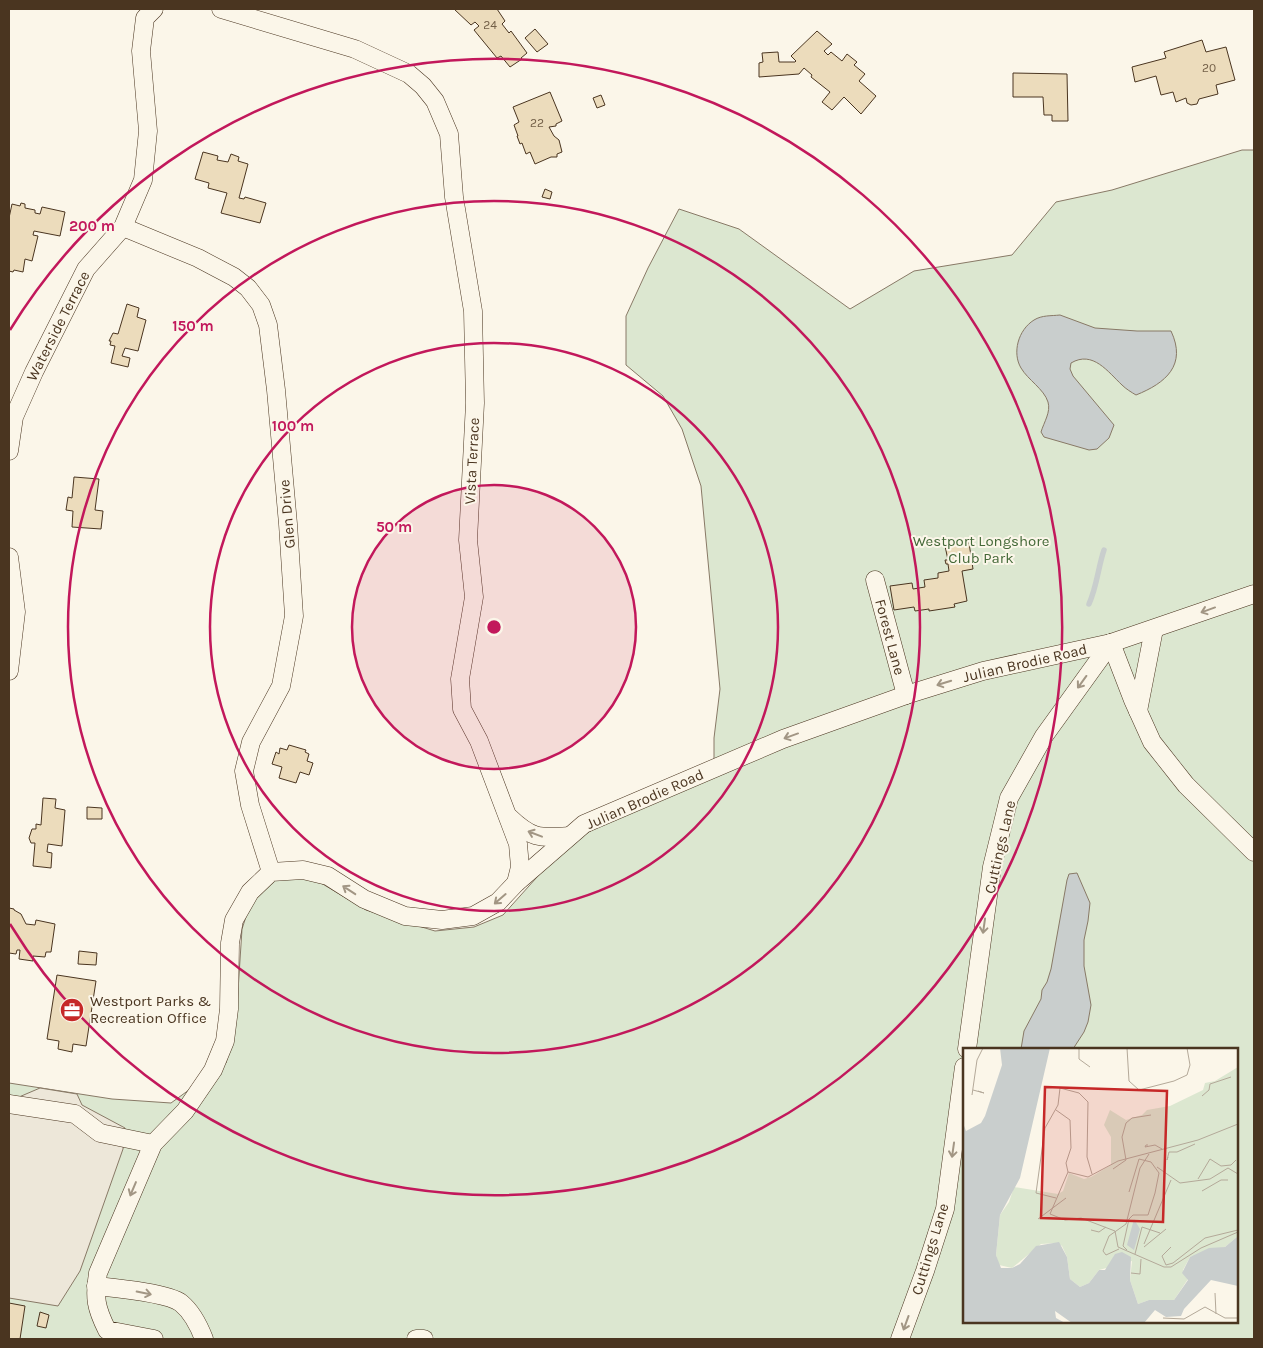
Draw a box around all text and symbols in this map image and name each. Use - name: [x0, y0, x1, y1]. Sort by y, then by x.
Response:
- house number: 24: [483, 18, 497, 32]
- house number: 20: [1202, 61, 1216, 75]
- house number: 22: [530, 116, 544, 130]
- text: 200 m: [69, 217, 115, 235]
- street label: Waterside Terrace: [22, 268, 94, 384]
- text: 150 m: [172, 317, 214, 335]
- text: 100 m: [272, 417, 314, 435]
- street label: Vista Terrace: [461, 417, 483, 505]
- street label: Glen Drive: [275, 479, 299, 549]
- text: 50 m: [376, 518, 412, 536]
- park label: Westport Longshore Club Park: [913, 532, 1049, 567]
- street label: Forest Lane: [871, 597, 909, 677]
- one-way arrow: [1201, 606, 1216, 615]
- centre of rings: [485, 618, 503, 636]
- street label: Julian Brodie Road: [961, 640, 1089, 686]
- one-way arrow: [1077, 675, 1087, 689]
- one-way arrow: [937, 678, 953, 688]
- one-way arrow: [784, 732, 799, 741]
- street label: Julian Brodie Road: [583, 765, 707, 833]
- street label: Cuttings Lane: [981, 799, 1019, 895]
- one-way arrow: [528, 829, 543, 839]
- one-way arrow: [343, 884, 357, 894]
- one-way arrow: [494, 894, 507, 905]
- one-way arrow: [979, 918, 989, 934]
- place label: Westport Parks & Recreation Office: [90, 992, 212, 1027]
- office icon: Westport Parks & Recreation Office: [59, 997, 85, 1023]
- inset map: [963, 1048, 1238, 1323]
- one-way arrow: [948, 1141, 958, 1157]
- one-way arrow: [128, 1181, 138, 1196]
- street label: Cuttings Lane: [908, 1201, 952, 1297]
- one-way arrow: [136, 1288, 152, 1298]
- one-way arrow: [901, 1314, 910, 1330]

